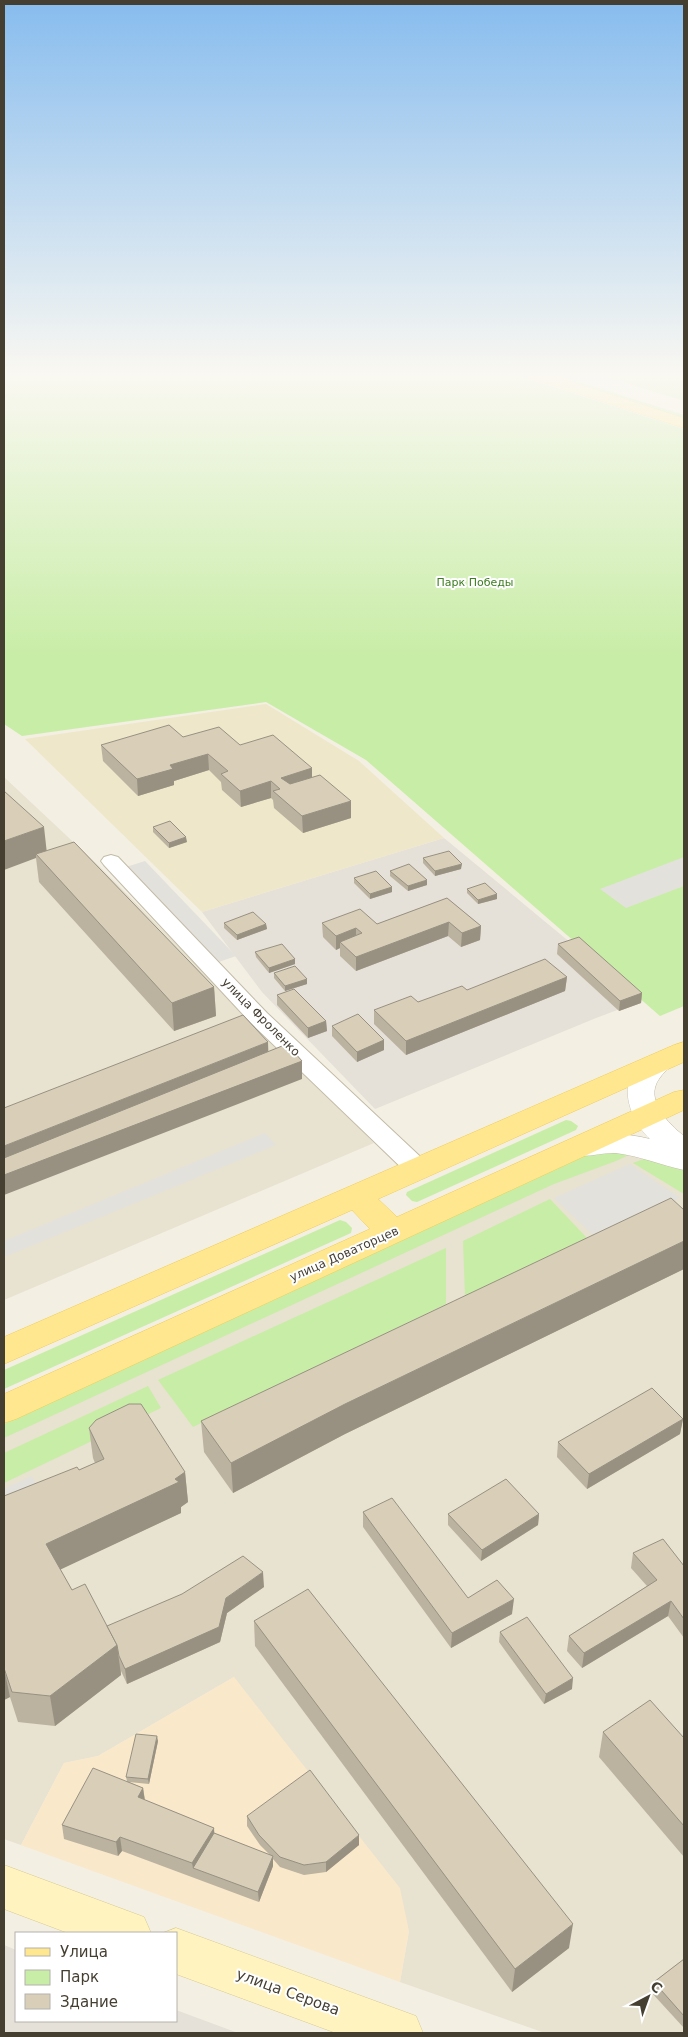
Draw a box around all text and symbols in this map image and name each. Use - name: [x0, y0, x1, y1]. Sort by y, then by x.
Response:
- park label: Парк Победы: [437, 576, 513, 589]
- street label: улица Фроленко: [219, 975, 303, 1059]
- street label: улица Доваторцев: [287, 1224, 401, 1284]
- legend: [15, 1932, 178, 2022]
- text: Улица: [60, 1943, 108, 1961]
- street label: улица Серова: [234, 1965, 342, 2019]
- text: Парк: [60, 1968, 99, 1986]
- north arrow: [623, 1972, 673, 2022]
- text: С: [647, 1978, 666, 1997]
- text: Здание: [60, 1993, 118, 2011]

